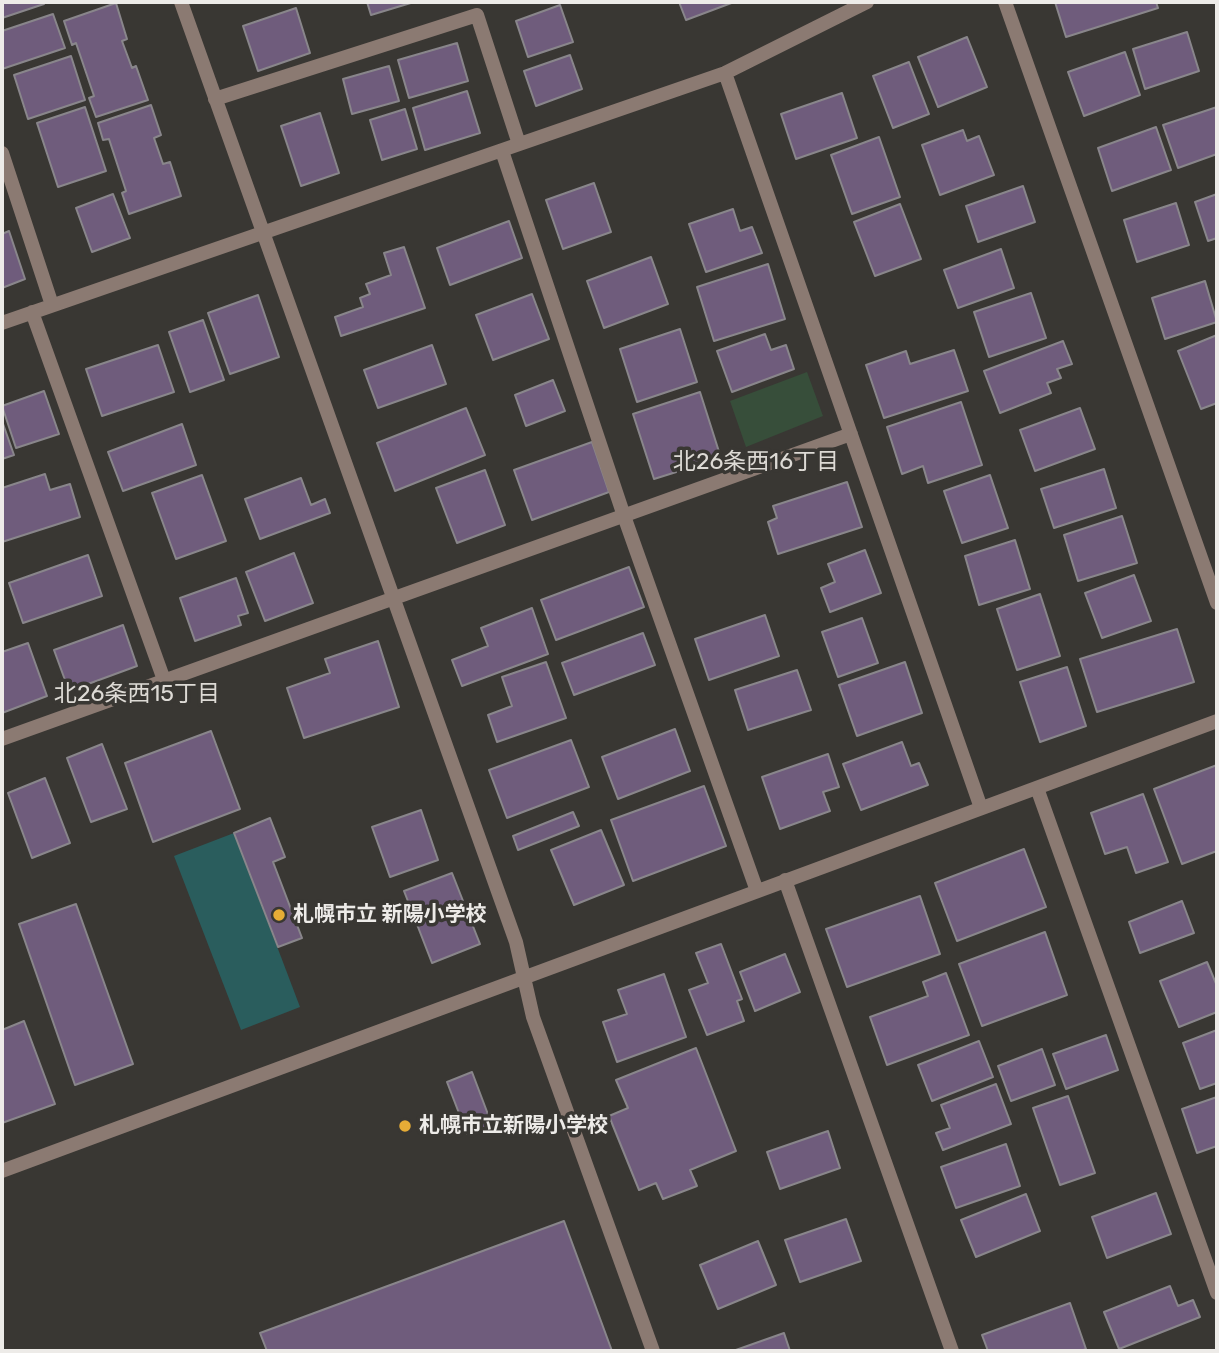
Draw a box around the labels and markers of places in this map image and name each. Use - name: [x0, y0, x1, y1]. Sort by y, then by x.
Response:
- place label: 札幌市立 新陽小学校: [293, 902, 486, 928]
- marker: 札幌市立 新陽小学校: [271, 907, 287, 923]
- place label: 札幌市立新陽小学校: [419, 1113, 608, 1139]
- marker: 札幌市立新陽小学校: [397, 1118, 413, 1134]

